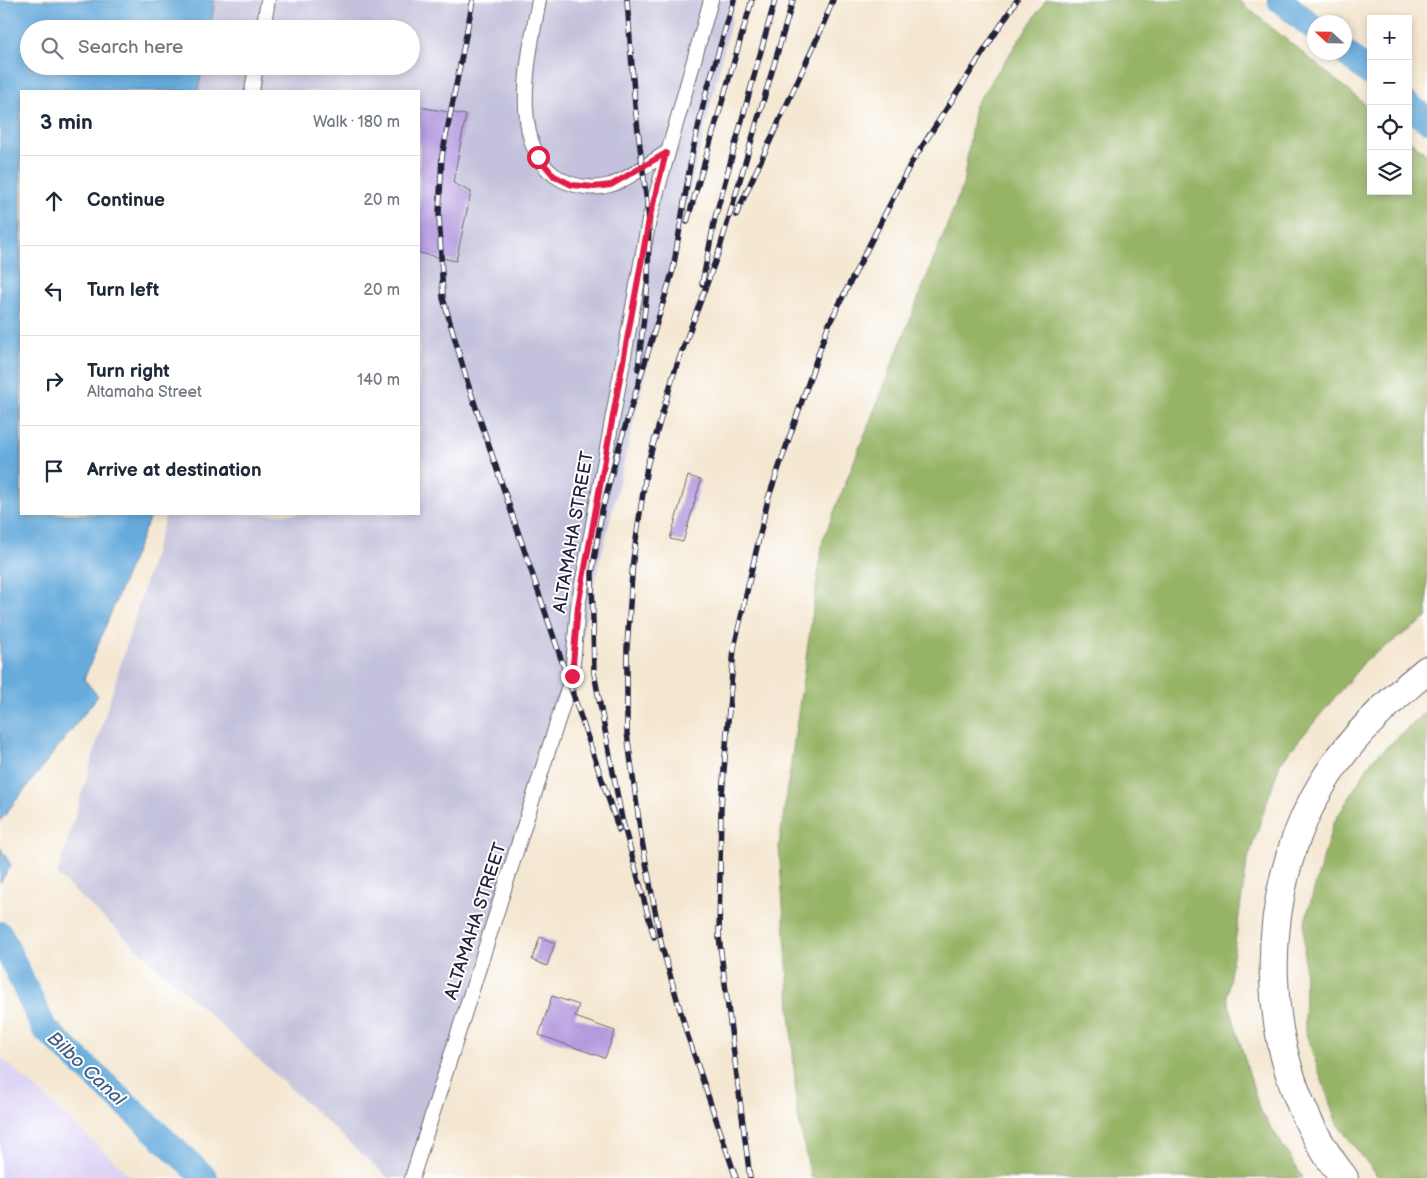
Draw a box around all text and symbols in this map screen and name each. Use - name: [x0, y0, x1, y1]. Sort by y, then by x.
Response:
- north arrow: [1307, 15, 1352, 60]
- map controls: [1367, 15, 1412, 195]
- button: +: [1367, 15, 1412, 60]
- search box: [20, 20, 420, 75]
- icon: search: [38, 34, 66, 62]
- text: Search here: [78, 36, 183, 59]
- button: −: [1367, 60, 1412, 105]
- button: locate: [1367, 105, 1412, 150]
- text: 3 min: [40, 110, 93, 135]
- text: Walk · 180 m: [313, 113, 400, 132]
- route start: [527, 146, 550, 169]
- button: layers: [1367, 150, 1412, 195]
- icon: ahead: [40, 187, 68, 215]
- text: Continue: [87, 189, 165, 212]
- text: 20 m: [364, 191, 400, 210]
- icon: left: [40, 277, 68, 305]
- text: Turn left: [87, 279, 159, 302]
- text: 20 m: [364, 281, 400, 300]
- text: Turn right: [87, 360, 170, 383]
- icon: right: [40, 367, 68, 395]
- text: 140 m: [357, 371, 400, 390]
- text: Altamaha Street: [87, 383, 202, 402]
- street label: ALTAMAHA STREET: [549, 449, 598, 615]
- icon: arrive: [40, 457, 68, 485]
- text: Arrive at destination: [87, 459, 262, 482]
- route end: [561, 665, 584, 688]
- street label: ALTAMAHA STREET: [440, 840, 511, 1002]
- water label: Bilbo Canal: [42, 1027, 130, 1111]

